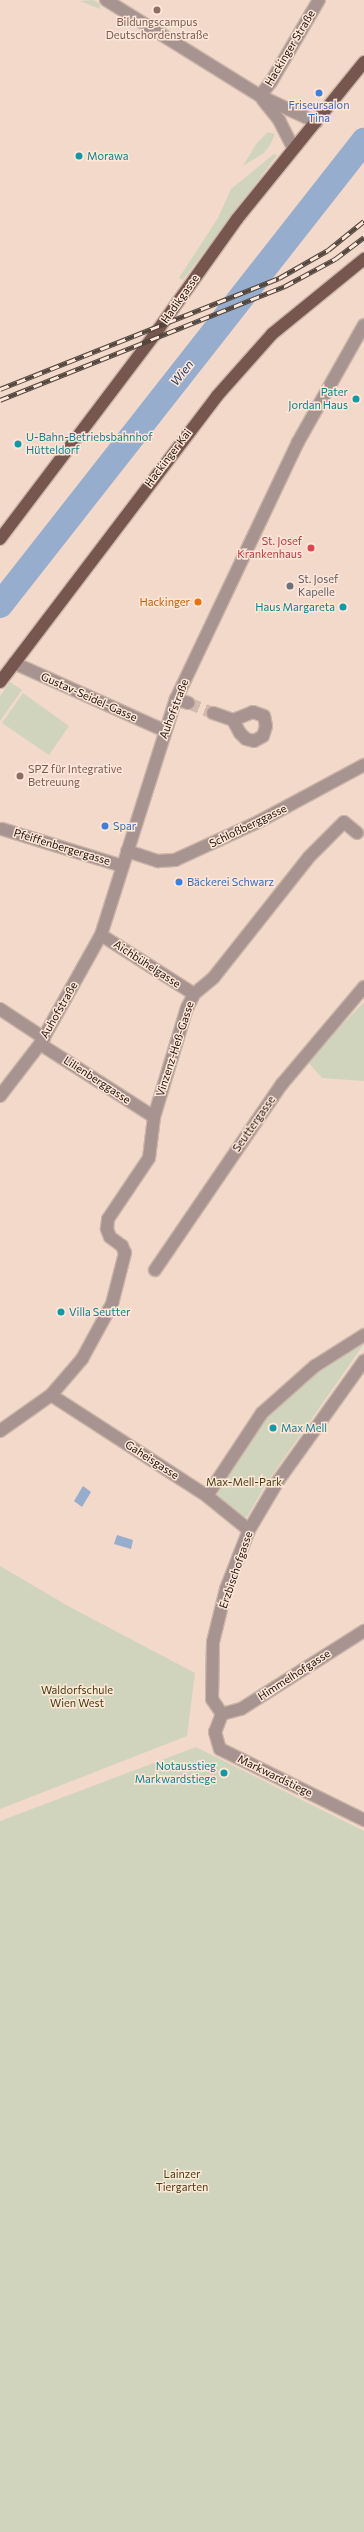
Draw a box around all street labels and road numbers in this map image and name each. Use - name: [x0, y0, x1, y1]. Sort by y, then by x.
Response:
- street label: Hackinger Straße: [262, 8, 318, 88]
- street label: Hadikgasse: [158, 272, 202, 326]
- street label: Hackinger Kai: [142, 427, 194, 489]
- street label: Gustav-Seidel-Gasse: [39, 670, 139, 724]
- street label: Auhofstraße: [157, 677, 191, 741]
- street label: Schloßberggasse: [207, 802, 289, 850]
- street label: Pfeiffenbergergasse: [12, 826, 112, 868]
- street label: Aichbühelgasse: [111, 937, 183, 991]
- street label: Auhofstraße: [38, 980, 80, 1040]
- street label: Vinzenz-Heß-Gasse: [153, 1000, 197, 1098]
- street label: Lilienberggasse: [61, 1054, 133, 1106]
- street label: Seuttergasse: [230, 1094, 278, 1154]
- street label: Gaheisgasse: [123, 1438, 181, 1482]
- street label: Erzbischofgasse: [217, 1530, 255, 1610]
- street label: Himmelhofgasse: [255, 1647, 333, 1703]
- street label: Markwardstiege: [236, 1752, 314, 1800]

